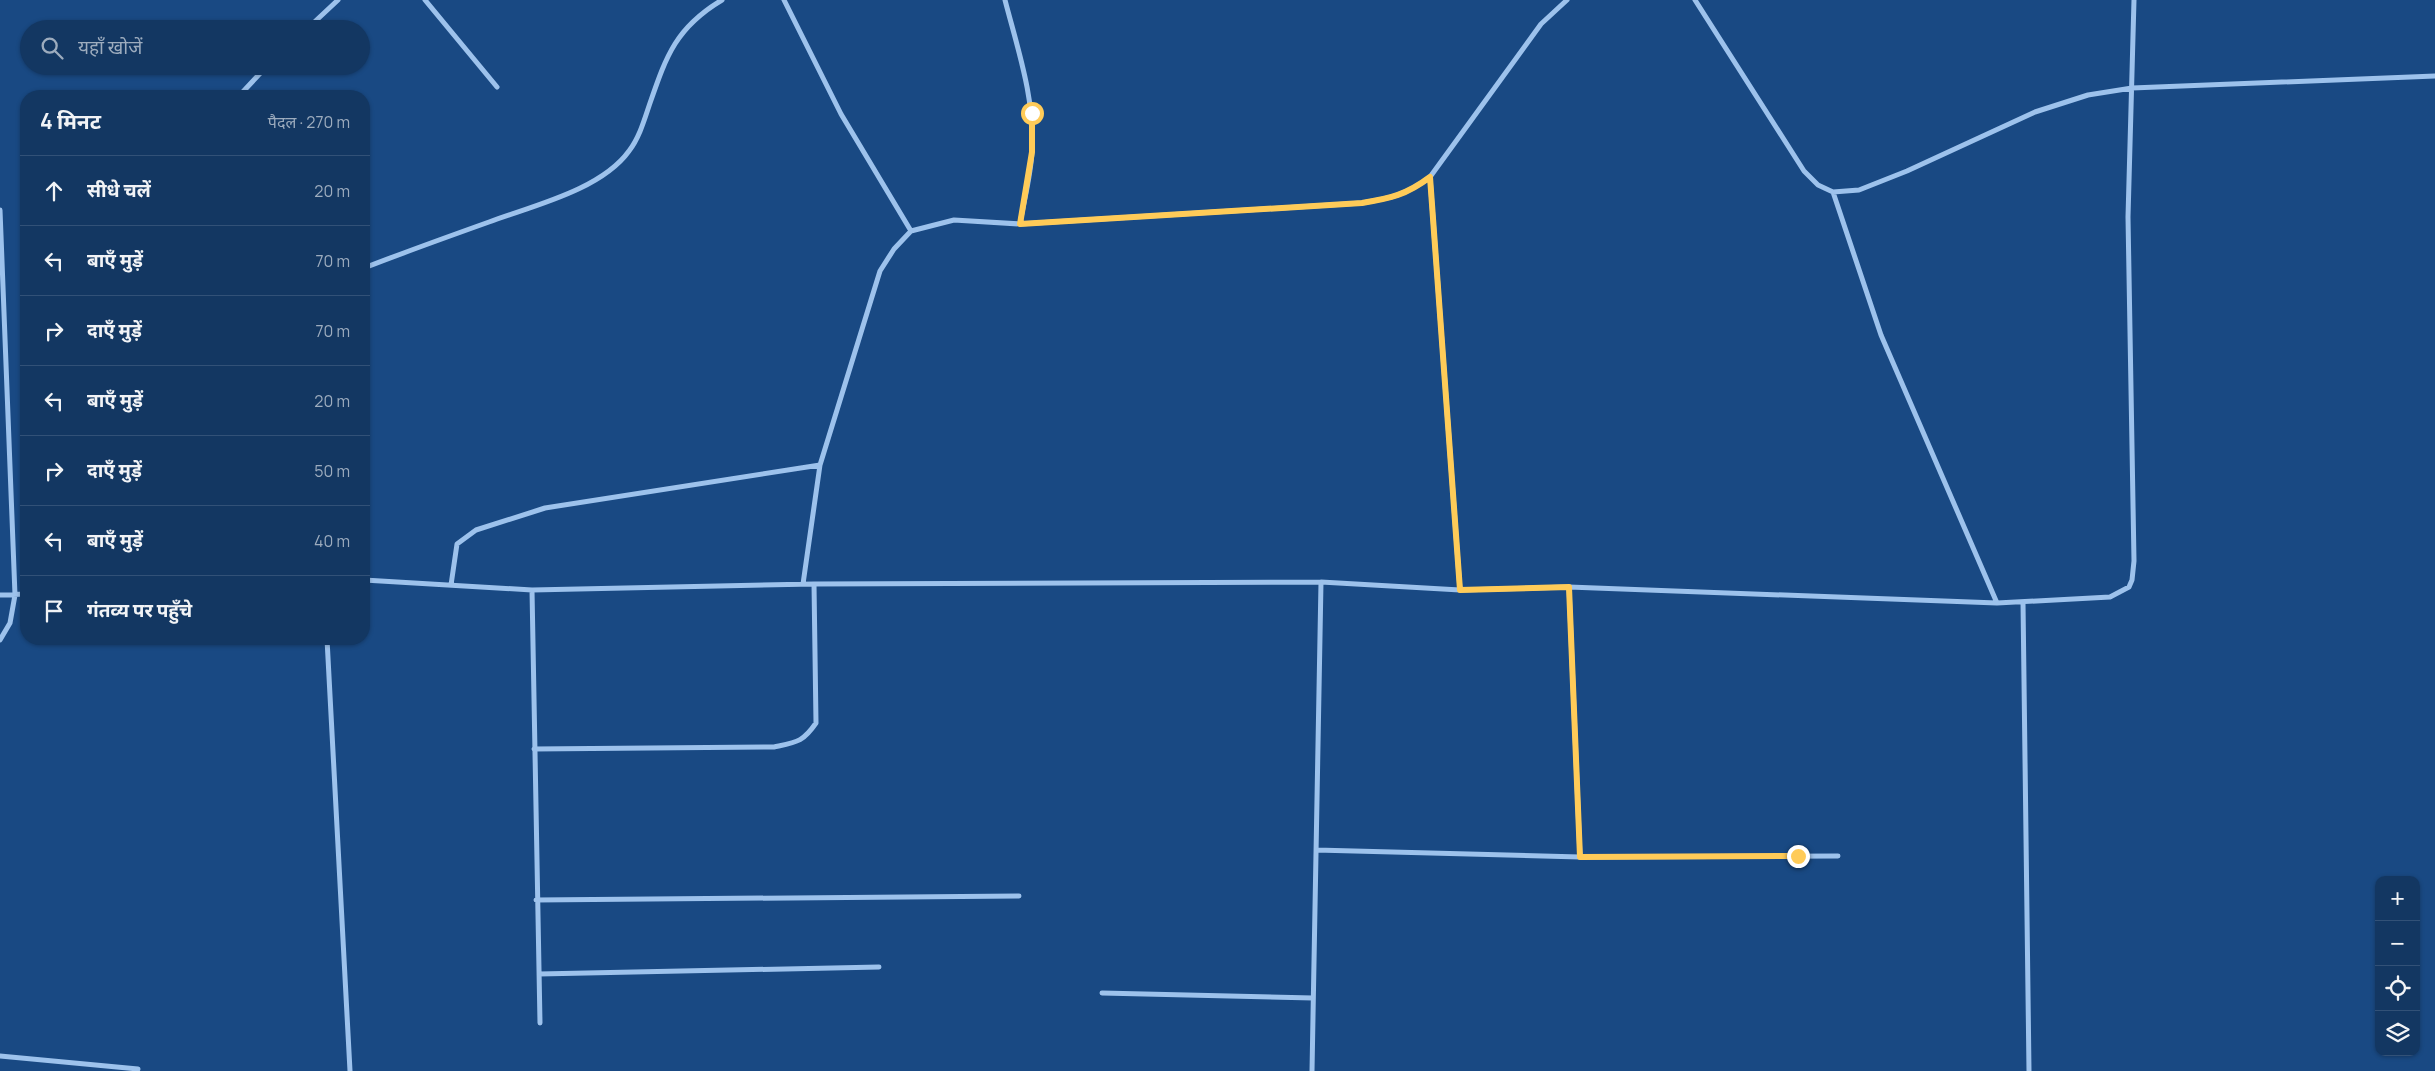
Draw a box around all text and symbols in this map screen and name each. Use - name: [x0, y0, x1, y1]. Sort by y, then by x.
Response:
- search box: [20, 20, 370, 75]
- icon: search: [38, 34, 66, 62]
- text: यहाँ खोजें: [78, 34, 142, 60]
- route start: [1021, 102, 1044, 125]
- text: 4 मिनट: [40, 107, 101, 135]
- text: पैदल · 270 m: [268, 111, 350, 133]
- icon: ahead: [40, 177, 68, 205]
- text: सीधे चलें: [87, 177, 151, 203]
- text: 20 m: [314, 180, 350, 202]
- icon: left: [40, 247, 68, 275]
- text: बाएँ मुड़ें: [87, 247, 143, 273]
- text: 70 m: [315, 250, 350, 272]
- icon: right: [40, 317, 68, 345]
- text: दाएँ मुड़ें: [87, 317, 142, 343]
- text: 70 m: [315, 320, 350, 342]
- icon: left: [40, 387, 68, 415]
- text: बाएँ मुड़ें: [87, 387, 143, 413]
- text: 20 m: [314, 390, 350, 412]
- icon: right: [40, 457, 68, 485]
- text: दाएँ मुड़ें: [87, 457, 142, 483]
- text: 50 m: [314, 460, 350, 482]
- icon: left: [40, 527, 68, 555]
- text: बाएँ मुड़ें: [87, 527, 143, 553]
- text: 40 m: [314, 530, 350, 552]
- icon: arrive: [40, 597, 68, 625]
- text: गंतव्य पर पहुँचे: [87, 597, 192, 623]
- route end: [1787, 845, 1810, 868]
- map controls: [2375, 876, 2420, 1056]
- button: +: [2375, 876, 2420, 921]
- button: −: [2375, 921, 2420, 966]
- button: locate: [2375, 966, 2420, 1011]
- button: layers: [2375, 1011, 2420, 1056]

